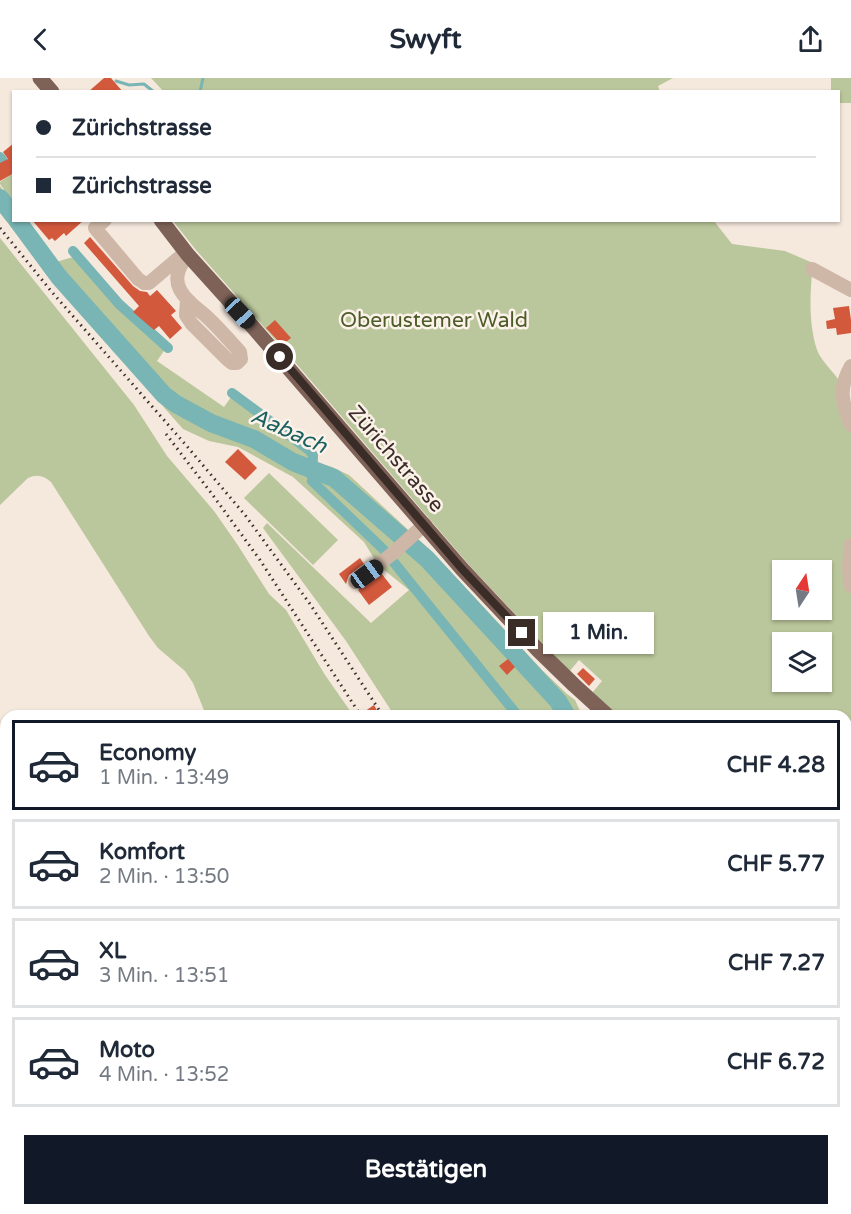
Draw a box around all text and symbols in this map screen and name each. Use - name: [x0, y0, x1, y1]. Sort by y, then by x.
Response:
- icon: back: [24, 23, 57, 56]
- text: Swyft: [389, 23, 462, 56]
- icon: share: [794, 23, 827, 56]
- text: Zürichstrasse: [72, 115, 212, 141]
- text: Zürichstrasse: [72, 173, 212, 199]
- car: [221, 294, 259, 332]
- park label: Oberustemer Wald: [340, 308, 528, 333]
- route start: [266, 343, 293, 370]
- street label: Zürichstrasse: [343, 400, 449, 518]
- water label: Aabach: [247, 403, 331, 459]
- car: [347, 556, 387, 592]
- north arrow: [772, 560, 832, 620]
- map controls: [772, 560, 832, 692]
- callout: 1 Min.: [543, 612, 654, 654]
- route end: [508, 619, 535, 646]
- text: 1 Min.: [569, 621, 628, 645]
- button: layers: [772, 632, 832, 692]
- icon: car: [27, 738, 81, 792]
- text: Economy: [99, 740, 196, 766]
- text: CHF 4.28: [727, 752, 825, 778]
- text: 1 Min. · 13:49: [99, 766, 229, 790]
- icon: car: [27, 837, 81, 891]
- text: Komfort: [99, 839, 185, 865]
- text: CHF 5.77: [727, 851, 825, 877]
- text: 2 Min. · 13:50: [99, 865, 229, 889]
- icon: car: [27, 936, 81, 990]
- text: XL: [99, 938, 126, 964]
- text: CHF 7.27: [728, 950, 825, 976]
- text: 3 Min. · 13:51: [99, 964, 229, 988]
- icon: car: [27, 1035, 81, 1089]
- text: Moto: [99, 1037, 155, 1063]
- text: CHF 6.72: [727, 1049, 825, 1075]
- text: 4 Min. · 13:52: [99, 1063, 229, 1087]
- button: Bestätigen: [24, 1135, 828, 1204]

